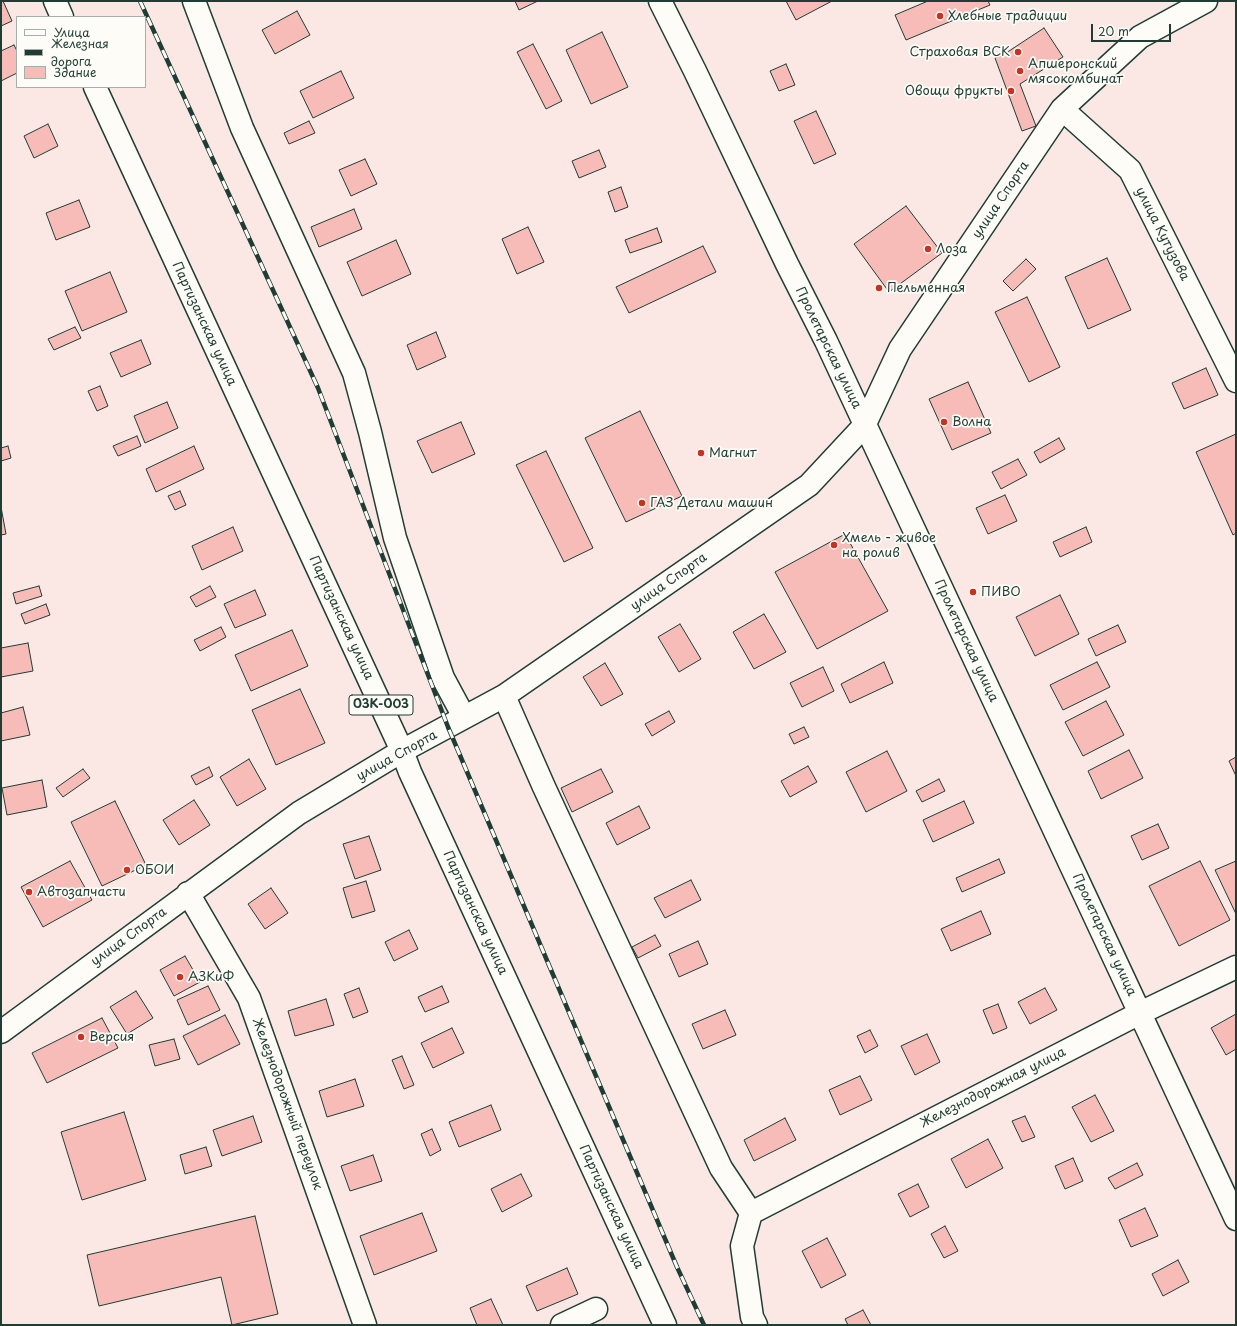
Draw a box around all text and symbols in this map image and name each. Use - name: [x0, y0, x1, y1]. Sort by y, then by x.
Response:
- place label: Хлебные традиции: [948, 8, 1067, 24]
- marker: Хлебные традиции: [935, 11, 945, 21]
- legend: [16, 16, 146, 88]
- scale bar: [1093, 16, 1173, 42]
- text: 20 m: [1098, 22, 1129, 40]
- text: Улица: [54, 23, 90, 41]
- text: Железная дорога: [51, 34, 109, 70]
- place label: Страховая ВСК: [910, 44, 1010, 60]
- marker: Страховая ВСК: [1013, 47, 1023, 57]
- place label: Апшеронский мясокомбинат: [1028, 56, 1123, 87]
- text: Здание: [54, 63, 96, 81]
- marker: Апшеронский мясокомбинат: [1015, 66, 1025, 76]
- place label: Овощи фрукты: [905, 83, 1003, 99]
- marker: Овощи фрукты: [1006, 86, 1016, 96]
- street label: улица Спорта: [969, 158, 1033, 242]
- street label: улица Кутузова: [1132, 185, 1192, 283]
- place label: Лоза: [936, 241, 967, 257]
- marker: Лоза: [923, 244, 933, 254]
- street label: Партизанская улица: [168, 260, 240, 388]
- place label: Пельменная: [887, 280, 965, 296]
- marker: Пельменная: [874, 283, 884, 293]
- street label: Пролетарская улица: [792, 285, 864, 411]
- place label: Волна: [952, 414, 991, 430]
- marker: Волна: [939, 417, 949, 427]
- place label: Магнит: [709, 445, 757, 461]
- marker: Магнит: [696, 448, 706, 458]
- place label: ГАЗ Детали машин: [650, 495, 773, 511]
- marker: ГАЗ Детали машин: [637, 498, 647, 508]
- place label: Хмель - живое на ролив: [842, 530, 936, 561]
- marker: Хмель - живое на ролив: [829, 540, 839, 550]
- street label: улица Спорта: [628, 550, 710, 614]
- street label: Партизанская улица: [305, 554, 377, 682]
- street label: Пролетарская улица: [931, 577, 1001, 705]
- place label: ПИВО: [981, 584, 1021, 600]
- marker: ПИВО: [968, 587, 978, 597]
- road number: 03К-003: [349, 695, 413, 715]
- street label: улица Спорта: [354, 727, 440, 785]
- street label: Партизанская улица: [439, 849, 511, 977]
- place label: ОБОИ: [135, 862, 174, 878]
- marker: ОБОИ: [122, 865, 132, 875]
- street label: Пролетарская улица: [1069, 871, 1139, 999]
- place label: Автозапчасти: [37, 884, 126, 900]
- marker: Автозапчасти: [24, 887, 34, 897]
- street label: улица Спорта: [88, 904, 170, 970]
- place label: АЗКиФ: [188, 969, 234, 985]
- marker: АЗКиФ: [175, 972, 185, 982]
- street label: Железнодорожный переулок: [249, 1016, 325, 1192]
- place label: Версия: [89, 1029, 134, 1045]
- marker: Версия: [76, 1032, 86, 1042]
- street label: Железнодорожная улица: [918, 1044, 1068, 1132]
- street label: Партизанская улица: [575, 1143, 647, 1271]

